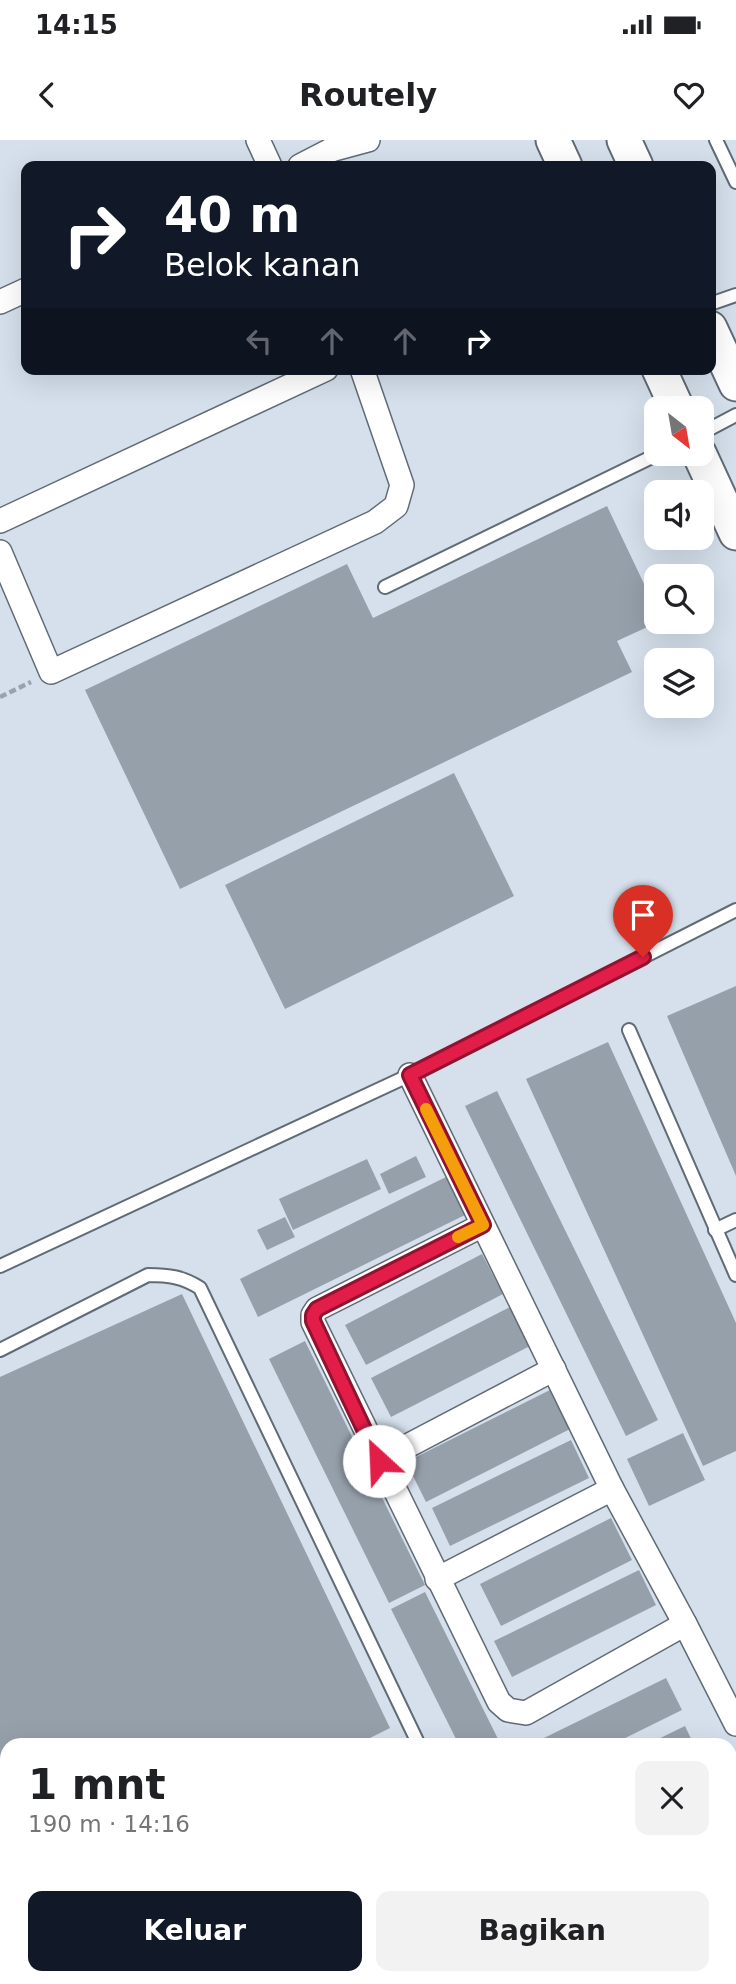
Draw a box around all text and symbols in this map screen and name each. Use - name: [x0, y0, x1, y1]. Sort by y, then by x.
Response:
- text: 14:15: [35, 10, 118, 40]
- icon: back: [28, 76, 66, 114]
- text: Routely: [299, 76, 437, 114]
- icon: heart: [670, 76, 708, 114]
- text: 40 m: [164, 187, 300, 244]
- icon: right: [49, 189, 140, 280]
- text: Belok kanan: [164, 246, 361, 284]
- icon: left: [240, 322, 278, 360]
- icon: ahead: [313, 322, 351, 360]
- icon: ahead: [386, 322, 424, 360]
- icon: right: [459, 322, 497, 360]
- north arrow: [644, 396, 714, 466]
- map controls: [644, 396, 714, 718]
- button: sound: [644, 480, 714, 550]
- button: search: [644, 564, 714, 634]
- button: layers: [644, 648, 714, 718]
- pin: [613, 885, 673, 957]
- icon: arrive: [624, 896, 662, 934]
- position arrow: [342, 1424, 416, 1498]
- text: 1 mnt: [28, 1760, 166, 1809]
- button: close: [635, 1761, 709, 1835]
- text: 190 m · 14:16: [28, 1811, 190, 1837]
- button: Keluar: [28, 1891, 362, 1971]
- button: Bagikan: [376, 1891, 709, 1971]

